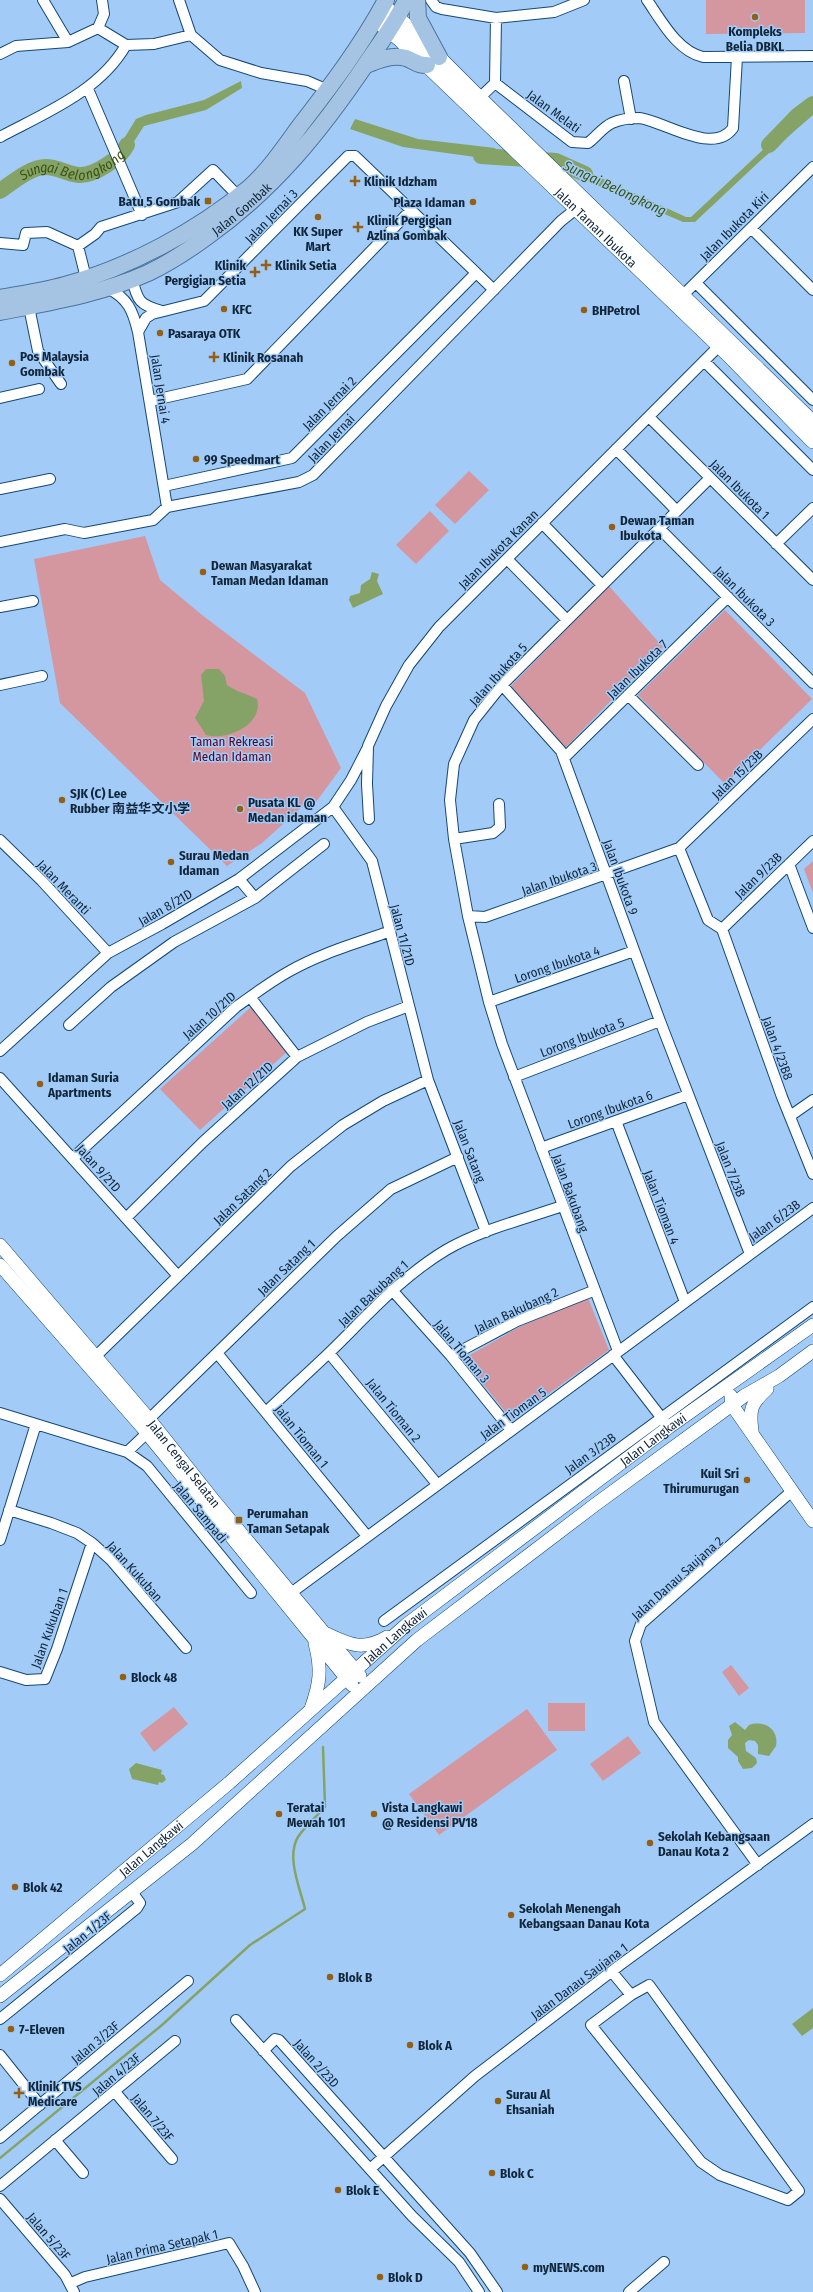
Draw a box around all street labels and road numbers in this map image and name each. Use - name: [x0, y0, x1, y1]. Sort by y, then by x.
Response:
- street label: Jalan Melati: [524, 87, 583, 136]
- street label: Jalan Gombak: [209, 179, 275, 239]
- street label: Jalan Taman Ibukota: [552, 185, 640, 271]
- street label: Jalan Jernai 3: [242, 186, 301, 247]
- street label: Jalan Ibukota Kiri: [697, 189, 772, 264]
- street label: Jalan Jernai 4: [148, 353, 173, 425]
- street label: Jalan Jernai 2: [300, 373, 359, 433]
- street label: Jalan Jernai: [305, 411, 358, 465]
- street label: Jalan Ibukota 1: [707, 456, 773, 522]
- street label: Jalan Ibukota Kanan: [456, 507, 541, 592]
- street label: Jalan Ibukota 3: [711, 563, 778, 630]
- street label: Jalan Ibukota 7: [604, 637, 671, 702]
- street label: Jalan Ibukota 5: [466, 640, 530, 709]
- street label: Jalan 15/23B: [709, 747, 766, 802]
- street label: Jalan Ibukota 9: [600, 837, 641, 917]
- street label: Jalan 9/23B: [732, 849, 785, 901]
- street label: Jalan Meranti: [34, 857, 93, 918]
- street label: Jalan Ibukota 3: [519, 859, 599, 898]
- street label: Jalan 8/21D: [136, 886, 195, 929]
- street label: Jalan 11/21D: [387, 903, 418, 968]
- street label: Lorong Ibukota 4: [513, 943, 602, 986]
- street label: Jalan 10/21D: [180, 988, 239, 1042]
- street label: Jalan 4/23B8: [759, 1014, 796, 1082]
- street label: Lorong Ibukota 5: [538, 1015, 626, 1060]
- street label: Jalan 12/21D: [219, 1058, 276, 1112]
- street label: Lorong Ibukota 6: [566, 1087, 655, 1132]
- street label: Jalan Satang: [451, 1118, 489, 1185]
- street label: Jalan 7/23B: [713, 1139, 748, 1199]
- street label: Jalan 9/21D: [73, 1141, 124, 1195]
- street label: Jalan Bakubang: [549, 1152, 592, 1235]
- street label: Jalan Satang 2: [210, 1165, 275, 1228]
- street label: Jalan Tioman 4: [641, 1168, 683, 1246]
- street label: Jalan 6/23B: [746, 1197, 803, 1244]
- street label: Jalan Satang 1: [255, 1236, 318, 1298]
- street label: Jalan Bakubang 1: [335, 1257, 411, 1330]
- street label: Jalan Bakubang 2: [472, 1284, 561, 1336]
- street label: Jalan Tioman 3: [431, 1317, 492, 1386]
- street label: Jalan Tioman 2: [363, 1375, 424, 1445]
- street label: Jalan Tioman 5: [477, 1384, 549, 1442]
- street label: Jalan Tioman 1: [272, 1402, 332, 1471]
- street label: Jalan Langkawi: [617, 1410, 689, 1469]
- street label: Jalan Cengal Selatan: [145, 1417, 223, 1511]
- street label: Jalan 3/23B: [562, 1430, 619, 1477]
- street label: Jalan Sampadi: [171, 1479, 231, 1546]
- street label: Jalan Danau Saujana 2: [629, 1533, 726, 1623]
- street label: Jalan Kukuban: [104, 1538, 166, 1605]
- street label: Jalan Kukuban 1: [28, 1586, 71, 1670]
- street label: Jalan Langkawi: [361, 1605, 430, 1667]
- street label: Jalan Langkawi: [116, 1818, 186, 1880]
- street label: Jalan 1/23F: [60, 1908, 115, 1956]
- street label: Jalan Danau Saujana 1: [528, 1940, 631, 2023]
- street label: Jalan 3/23F: [68, 2018, 123, 2067]
- street label: Jalan 2/23D: [291, 2036, 342, 2091]
- street label: Jalan 4/23F: [89, 2050, 144, 2099]
- street label: Jalan 7/23F: [129, 2091, 177, 2144]
- street label: Jalan 5/23F: [24, 2210, 73, 2263]
- street label: Jalan Prima Setapak 1: [105, 2226, 219, 2267]

